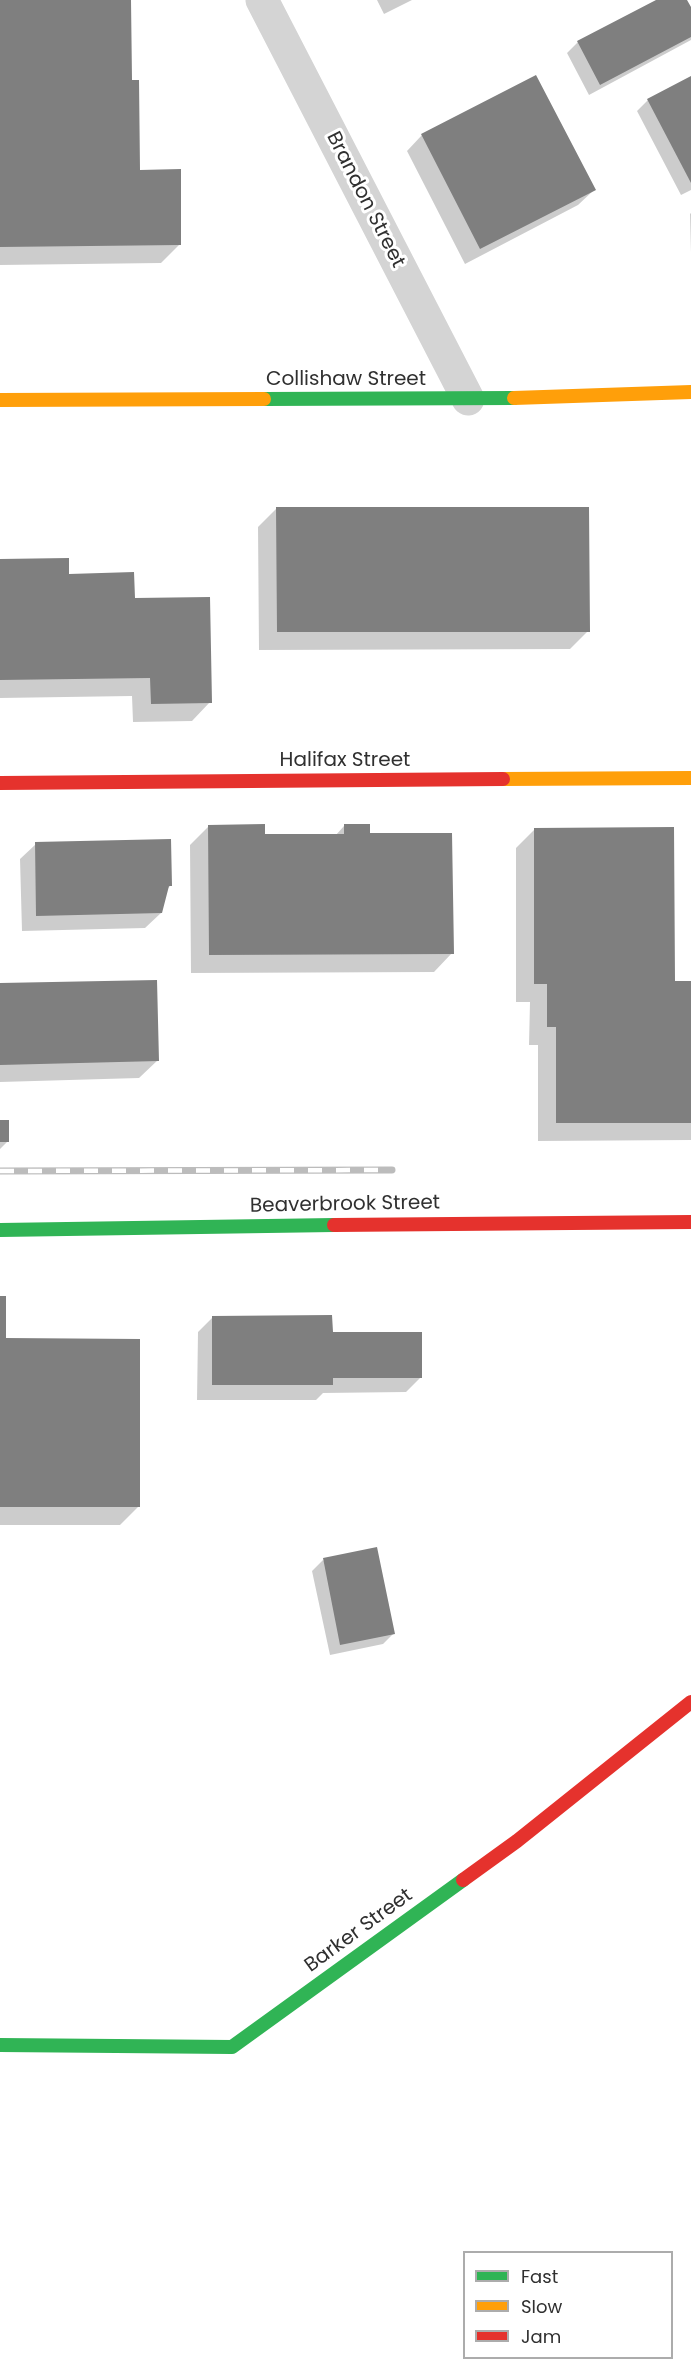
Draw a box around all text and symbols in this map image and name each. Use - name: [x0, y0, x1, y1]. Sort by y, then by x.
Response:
- street label: Brandon Street: [320, 128, 410, 272]
- street label: Collishaw Street: [266, 368, 426, 392]
- street label: Halifax Street: [280, 749, 410, 773]
- street label: Beaverbrook Street: [250, 1191, 440, 1219]
- street label: Barker Street: [300, 1884, 418, 1978]
- legend: [463, 2251, 673, 2359]
- text: Fast: [521, 2264, 558, 2289]
- text: Slow: [521, 2294, 562, 2319]
- text: Jam: [521, 2324, 561, 2349]

